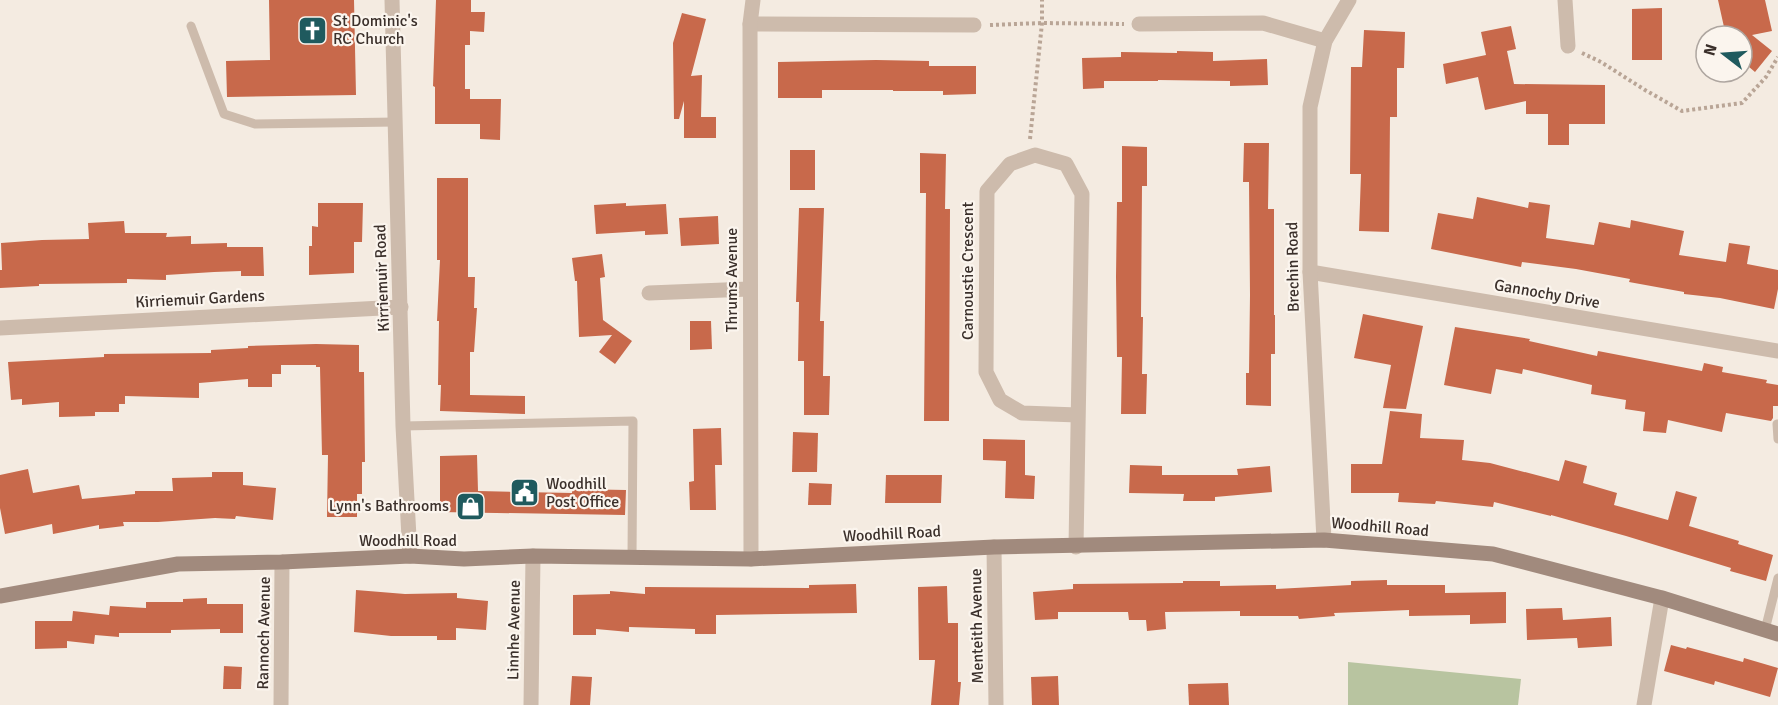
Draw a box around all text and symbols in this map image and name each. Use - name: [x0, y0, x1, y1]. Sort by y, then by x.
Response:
- place label: St Dominic's RC Church: [333, 11, 418, 49]
- church icon: St Dominic's RC Church: [296, 14, 328, 46]
- north arrow: [1694, 24, 1754, 84]
- text: N: [1699, 42, 1722, 58]
- street label: Carnoustie Crescent: [958, 202, 978, 340]
- street label: Brechin Road: [1282, 222, 1304, 312]
- street label: Kirriemuir Road: [370, 224, 394, 332]
- street label: Thrums Avenue: [722, 228, 742, 332]
- street label: Gannochy Drive: [1493, 275, 1601, 313]
- street label: Kirriemuir Gardens: [135, 286, 265, 312]
- place label: Woodhill Post Office: [546, 474, 619, 512]
- public building icon: Woodhill Post Office: [509, 477, 541, 509]
- shop icon: Lynn's Bathrooms: [454, 490, 486, 522]
- place label: Lynn's Bathrooms: [329, 496, 449, 516]
- street label: Woodhill Road: [1330, 513, 1430, 541]
- street label: Woodhill Road: [842, 521, 942, 547]
- street label: Woodhill Road: [359, 531, 457, 551]
- street label: Menteith Avenue: [966, 568, 988, 684]
- street label: Rannoch Avenue: [253, 576, 275, 690]
- street label: Linnhe Avenue: [503, 580, 525, 680]

